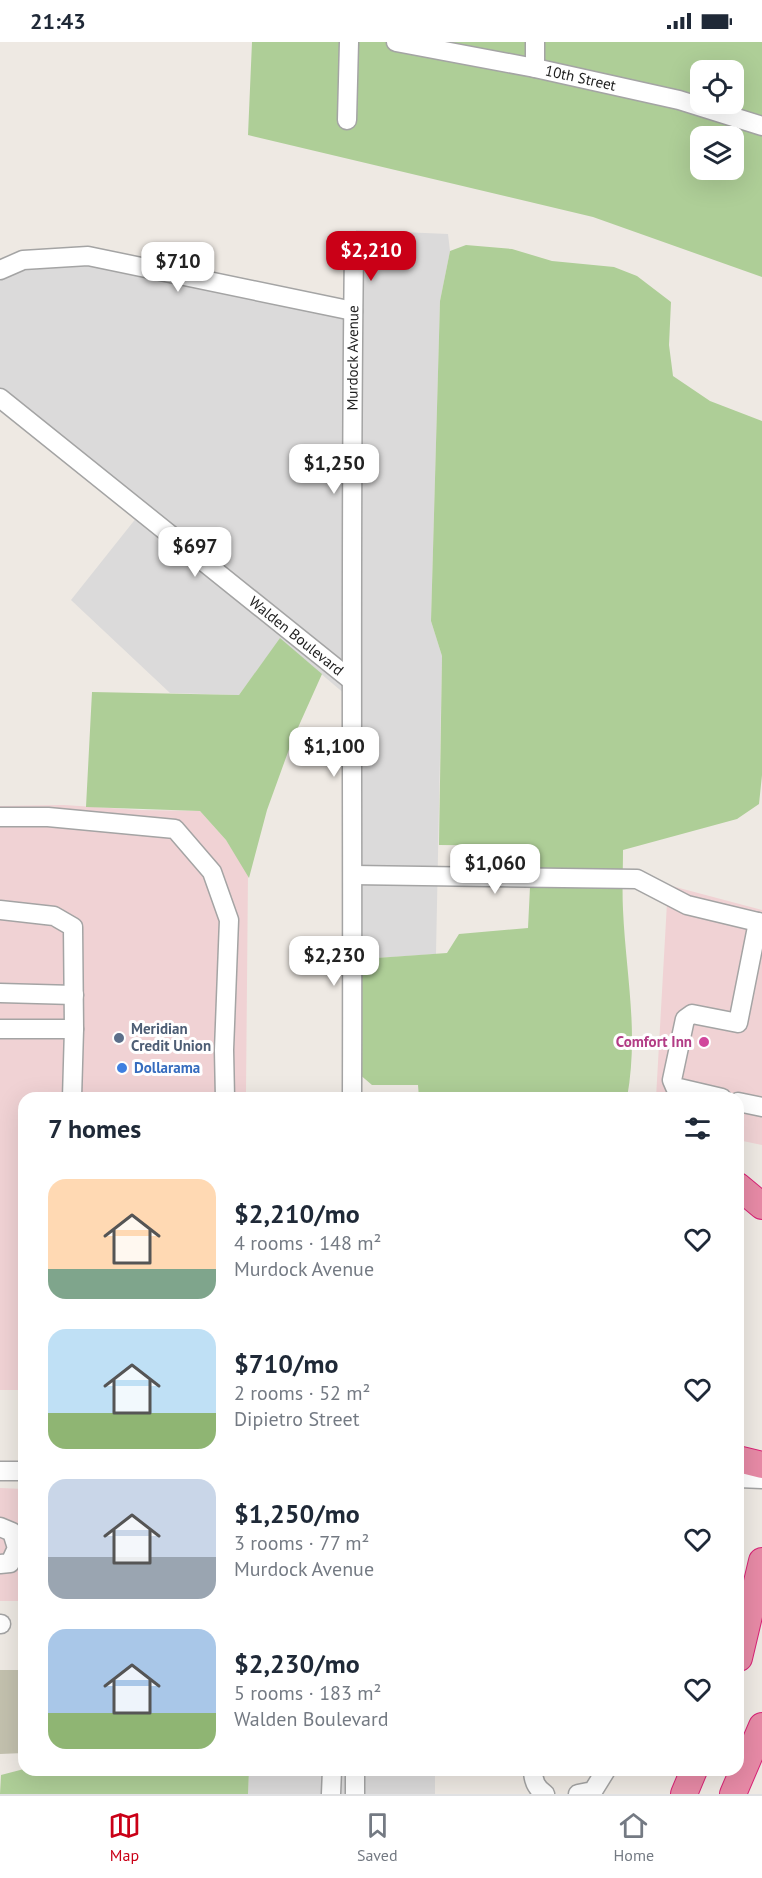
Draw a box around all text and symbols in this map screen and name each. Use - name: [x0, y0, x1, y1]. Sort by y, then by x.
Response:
- text: 21:43: [30, 7, 86, 35]
- map controls: [690, 60, 744, 180]
- button: locate: [690, 60, 744, 114]
- street label: 10th Street: [543, 61, 618, 95]
- button: layers: [690, 126, 744, 180]
- pin: $2,210: [322, 231, 420, 282]
- text: $2,210: [340, 237, 402, 263]
- pin: $710: [142, 242, 214, 293]
- text: $710: [155, 248, 201, 274]
- street label: Murdock Avenue: [342, 305, 362, 411]
- pin: $1,250: [285, 444, 383, 495]
- text: $1,250: [303, 450, 365, 476]
- pin: $697: [159, 527, 231, 578]
- text: $697: [172, 533, 218, 559]
- street label: Walden Boulevard: [245, 592, 348, 679]
- pin: $1,100: [285, 727, 383, 778]
- text: $1,100: [303, 733, 365, 759]
- pin: $1,060: [446, 844, 544, 895]
- text: $1,060: [464, 850, 526, 876]
- pin: $2,230: [285, 936, 383, 987]
- text: $2,230: [303, 942, 365, 968]
- place label: Meridian Credit Union: [131, 1019, 211, 1055]
- marker: Meridian Credit Union: [112, 1031, 126, 1045]
- place label: Comfort Inn: [616, 1032, 692, 1051]
- marker: Comfort Inn: [697, 1035, 711, 1049]
- place label: Dollarama: [134, 1058, 200, 1077]
- marker: Dollarama: [115, 1061, 129, 1075]
- text: 7 homes: [48, 1112, 141, 1145]
- icon: filters: [681, 1112, 714, 1145]
- text: $2,210/mo: [234, 1197, 360, 1230]
- icon: home: [96, 1203, 168, 1275]
- icon: heart: [681, 1223, 714, 1256]
- text: 4 rooms · 148 m²: [234, 1230, 381, 1256]
- text: Murdock Avenue: [234, 1256, 374, 1282]
- text: $710/mo: [234, 1347, 338, 1380]
- icon: home: [96, 1353, 168, 1425]
- icon: heart: [681, 1373, 714, 1406]
- text: 2 rooms · 52 m²: [234, 1380, 370, 1406]
- text: Dipietro Street: [234, 1406, 360, 1432]
- text: $1,250/mo: [234, 1497, 360, 1530]
- icon: home: [96, 1503, 168, 1575]
- icon: heart: [681, 1523, 714, 1556]
- text: 3 rooms · 77 m²: [234, 1530, 369, 1556]
- text: Murdock Avenue: [234, 1556, 374, 1582]
- text: $2,230/mo: [234, 1647, 360, 1680]
- icon: home: [96, 1653, 168, 1725]
- icon: heart: [681, 1673, 714, 1706]
- text: 5 rooms · 183 m²: [234, 1680, 381, 1706]
- text: Walden Boulevard: [234, 1706, 389, 1732]
- tab: Map: [108, 1809, 141, 1865]
- tab: Saved: [357, 1809, 398, 1865]
- tab: Home: [614, 1809, 654, 1865]

